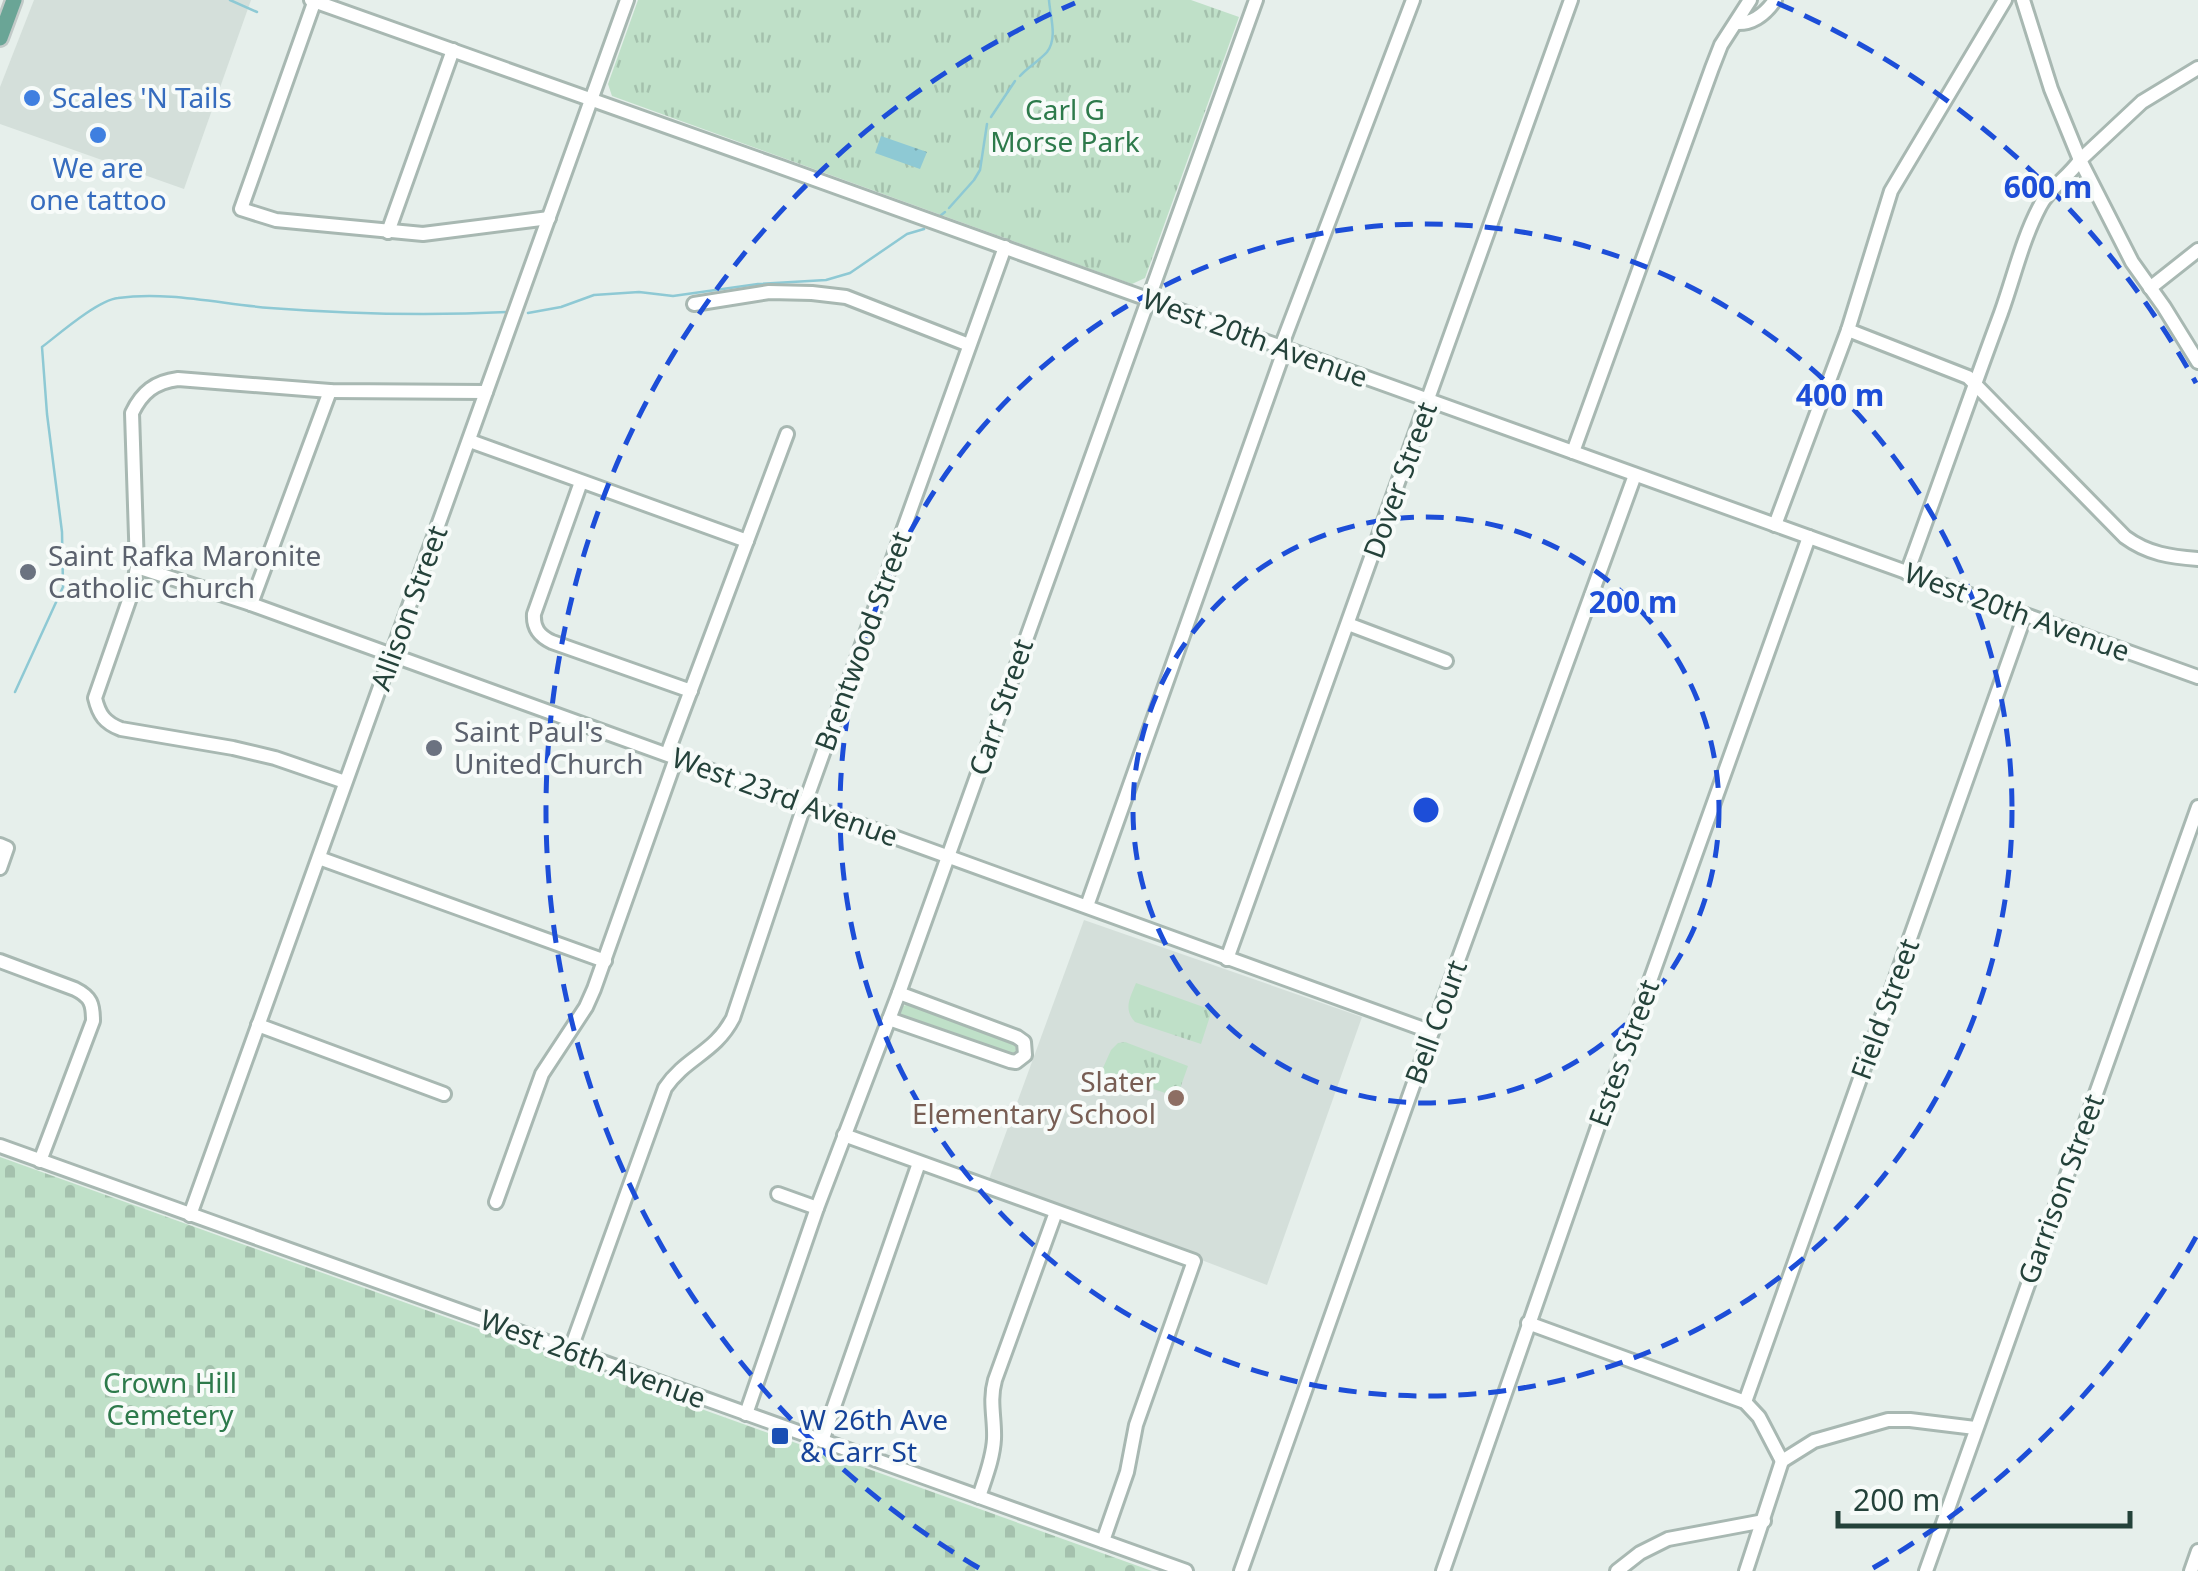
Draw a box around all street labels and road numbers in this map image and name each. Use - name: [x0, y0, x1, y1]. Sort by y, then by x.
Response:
- street label: West 20th Avenue: [1137, 279, 1373, 395]
- street label: Dover Street: [1353, 396, 1445, 563]
- street label: Allison Street: [361, 520, 455, 695]
- street label: Brentwood Street: [805, 526, 919, 756]
- street label: West 20th Avenue: [1899, 553, 2135, 669]
- street label: Carr Street: [959, 633, 1041, 780]
- street label: West 23rd Avenue: [667, 738, 904, 855]
- street label: Field Street: [1841, 933, 1927, 1084]
- street label: Bell Court: [1395, 954, 1475, 1089]
- street label: Estes Street: [1579, 974, 1667, 1131]
- street label: Garrison Street: [2008, 1088, 2112, 1289]
- street label: West 26th Avenue: [475, 1300, 711, 1416]

